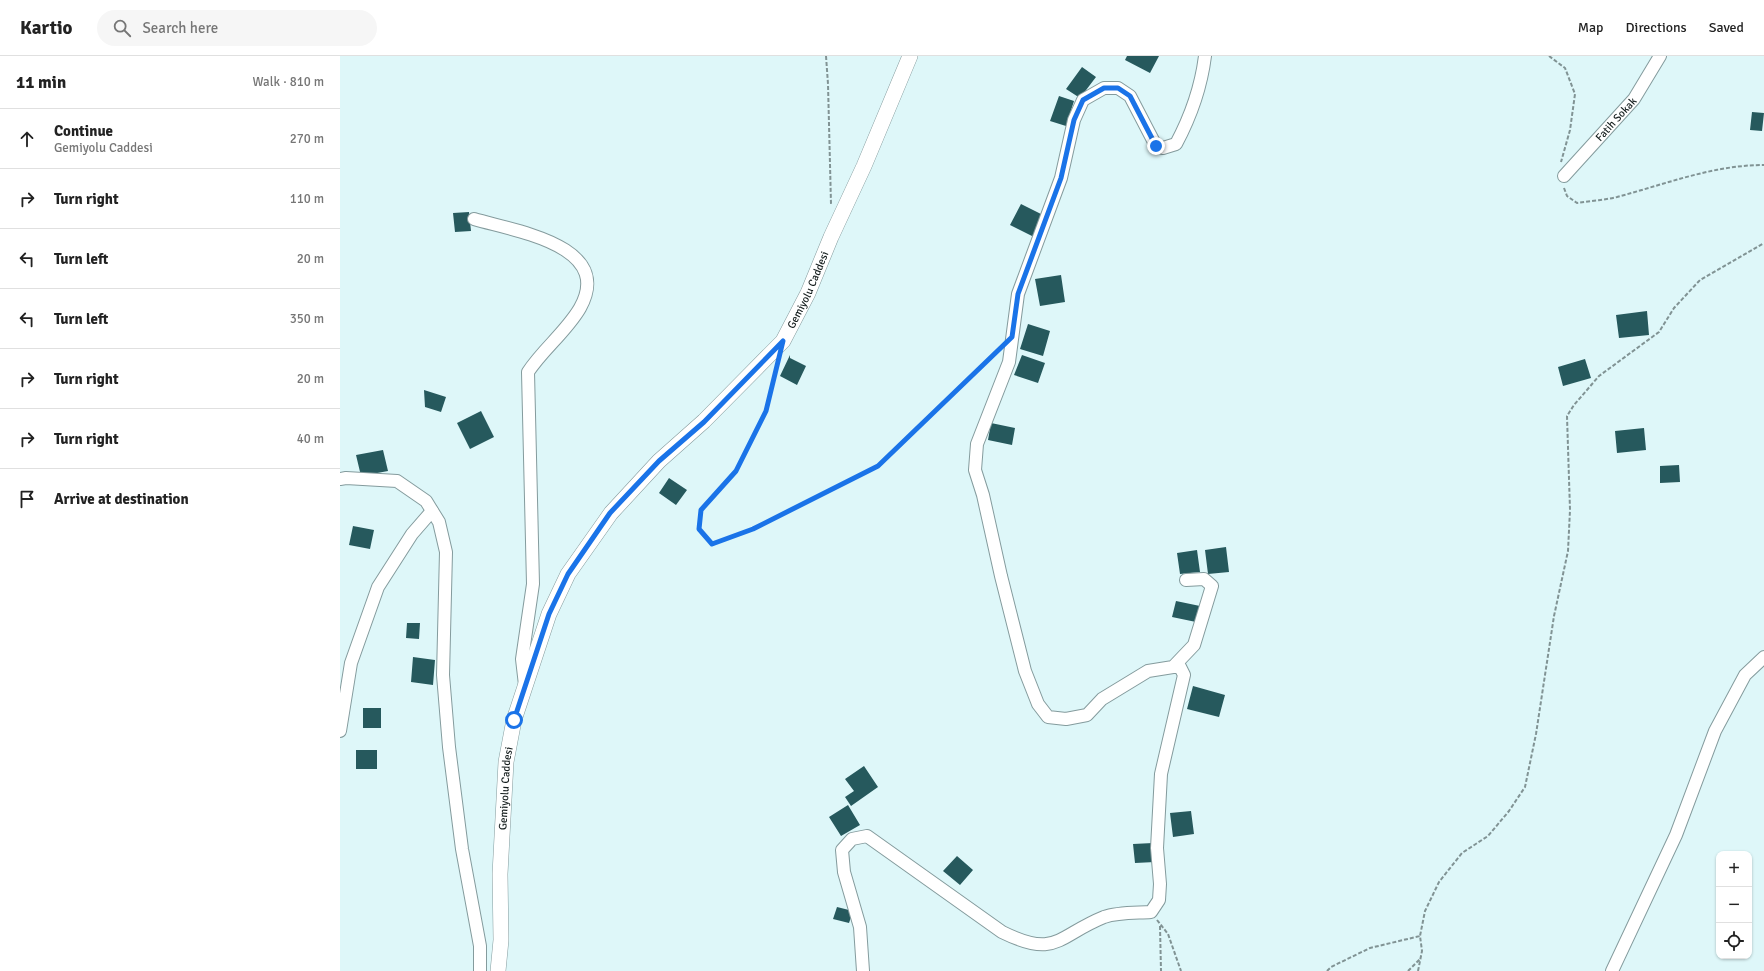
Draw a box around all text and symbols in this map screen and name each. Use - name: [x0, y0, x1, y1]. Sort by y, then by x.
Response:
- search box: [97, 10, 377, 46]
- text: Kartio: [20, 16, 73, 40]
- icon: search: [111, 17, 133, 39]
- text: Search here: [143, 19, 218, 37]
- text: Map: [1578, 19, 1604, 36]
- text: Directions: [1626, 19, 1687, 36]
- text: Saved: [1709, 19, 1744, 36]
- text: 11 min: [16, 72, 66, 93]
- text: Walk · 810 m: [253, 74, 324, 90]
- street label: Fatih Sokak: [1593, 94, 1640, 144]
- text: Continue: [54, 122, 113, 140]
- icon: ahead: [16, 128, 38, 150]
- text: 270 m: [290, 131, 324, 147]
- route end: [1147, 137, 1165, 155]
- text: Gemiyolu Caddesi: [54, 140, 153, 156]
- icon: right: [16, 188, 38, 210]
- text: Turn right: [54, 190, 119, 208]
- text: 110 m: [290, 191, 324, 207]
- icon: left: [16, 248, 38, 270]
- street label: Gemiyolu Caddesi: [785, 249, 831, 331]
- text: Turn left: [54, 250, 108, 268]
- text: 20 m: [297, 251, 324, 267]
- icon: left: [16, 308, 38, 330]
- text: Turn left: [54, 310, 108, 328]
- text: 350 m: [290, 311, 324, 327]
- icon: right: [16, 368, 38, 390]
- text: Turn right: [54, 370, 119, 388]
- text: 20 m: [297, 371, 324, 387]
- icon: right: [16, 428, 38, 450]
- text: Turn right: [54, 430, 119, 448]
- text: 40 m: [297, 431, 324, 447]
- icon: arrive: [16, 488, 38, 510]
- text: Arrive at destination: [54, 490, 189, 508]
- route start: [505, 711, 523, 729]
- street label: Gemiyolu Caddesi: [496, 746, 516, 830]
- map controls: [1716, 851, 1752, 959]
- button: +: [1716, 851, 1752, 887]
- button: −: [1716, 887, 1752, 923]
- button: locate: [1716, 923, 1752, 959]

